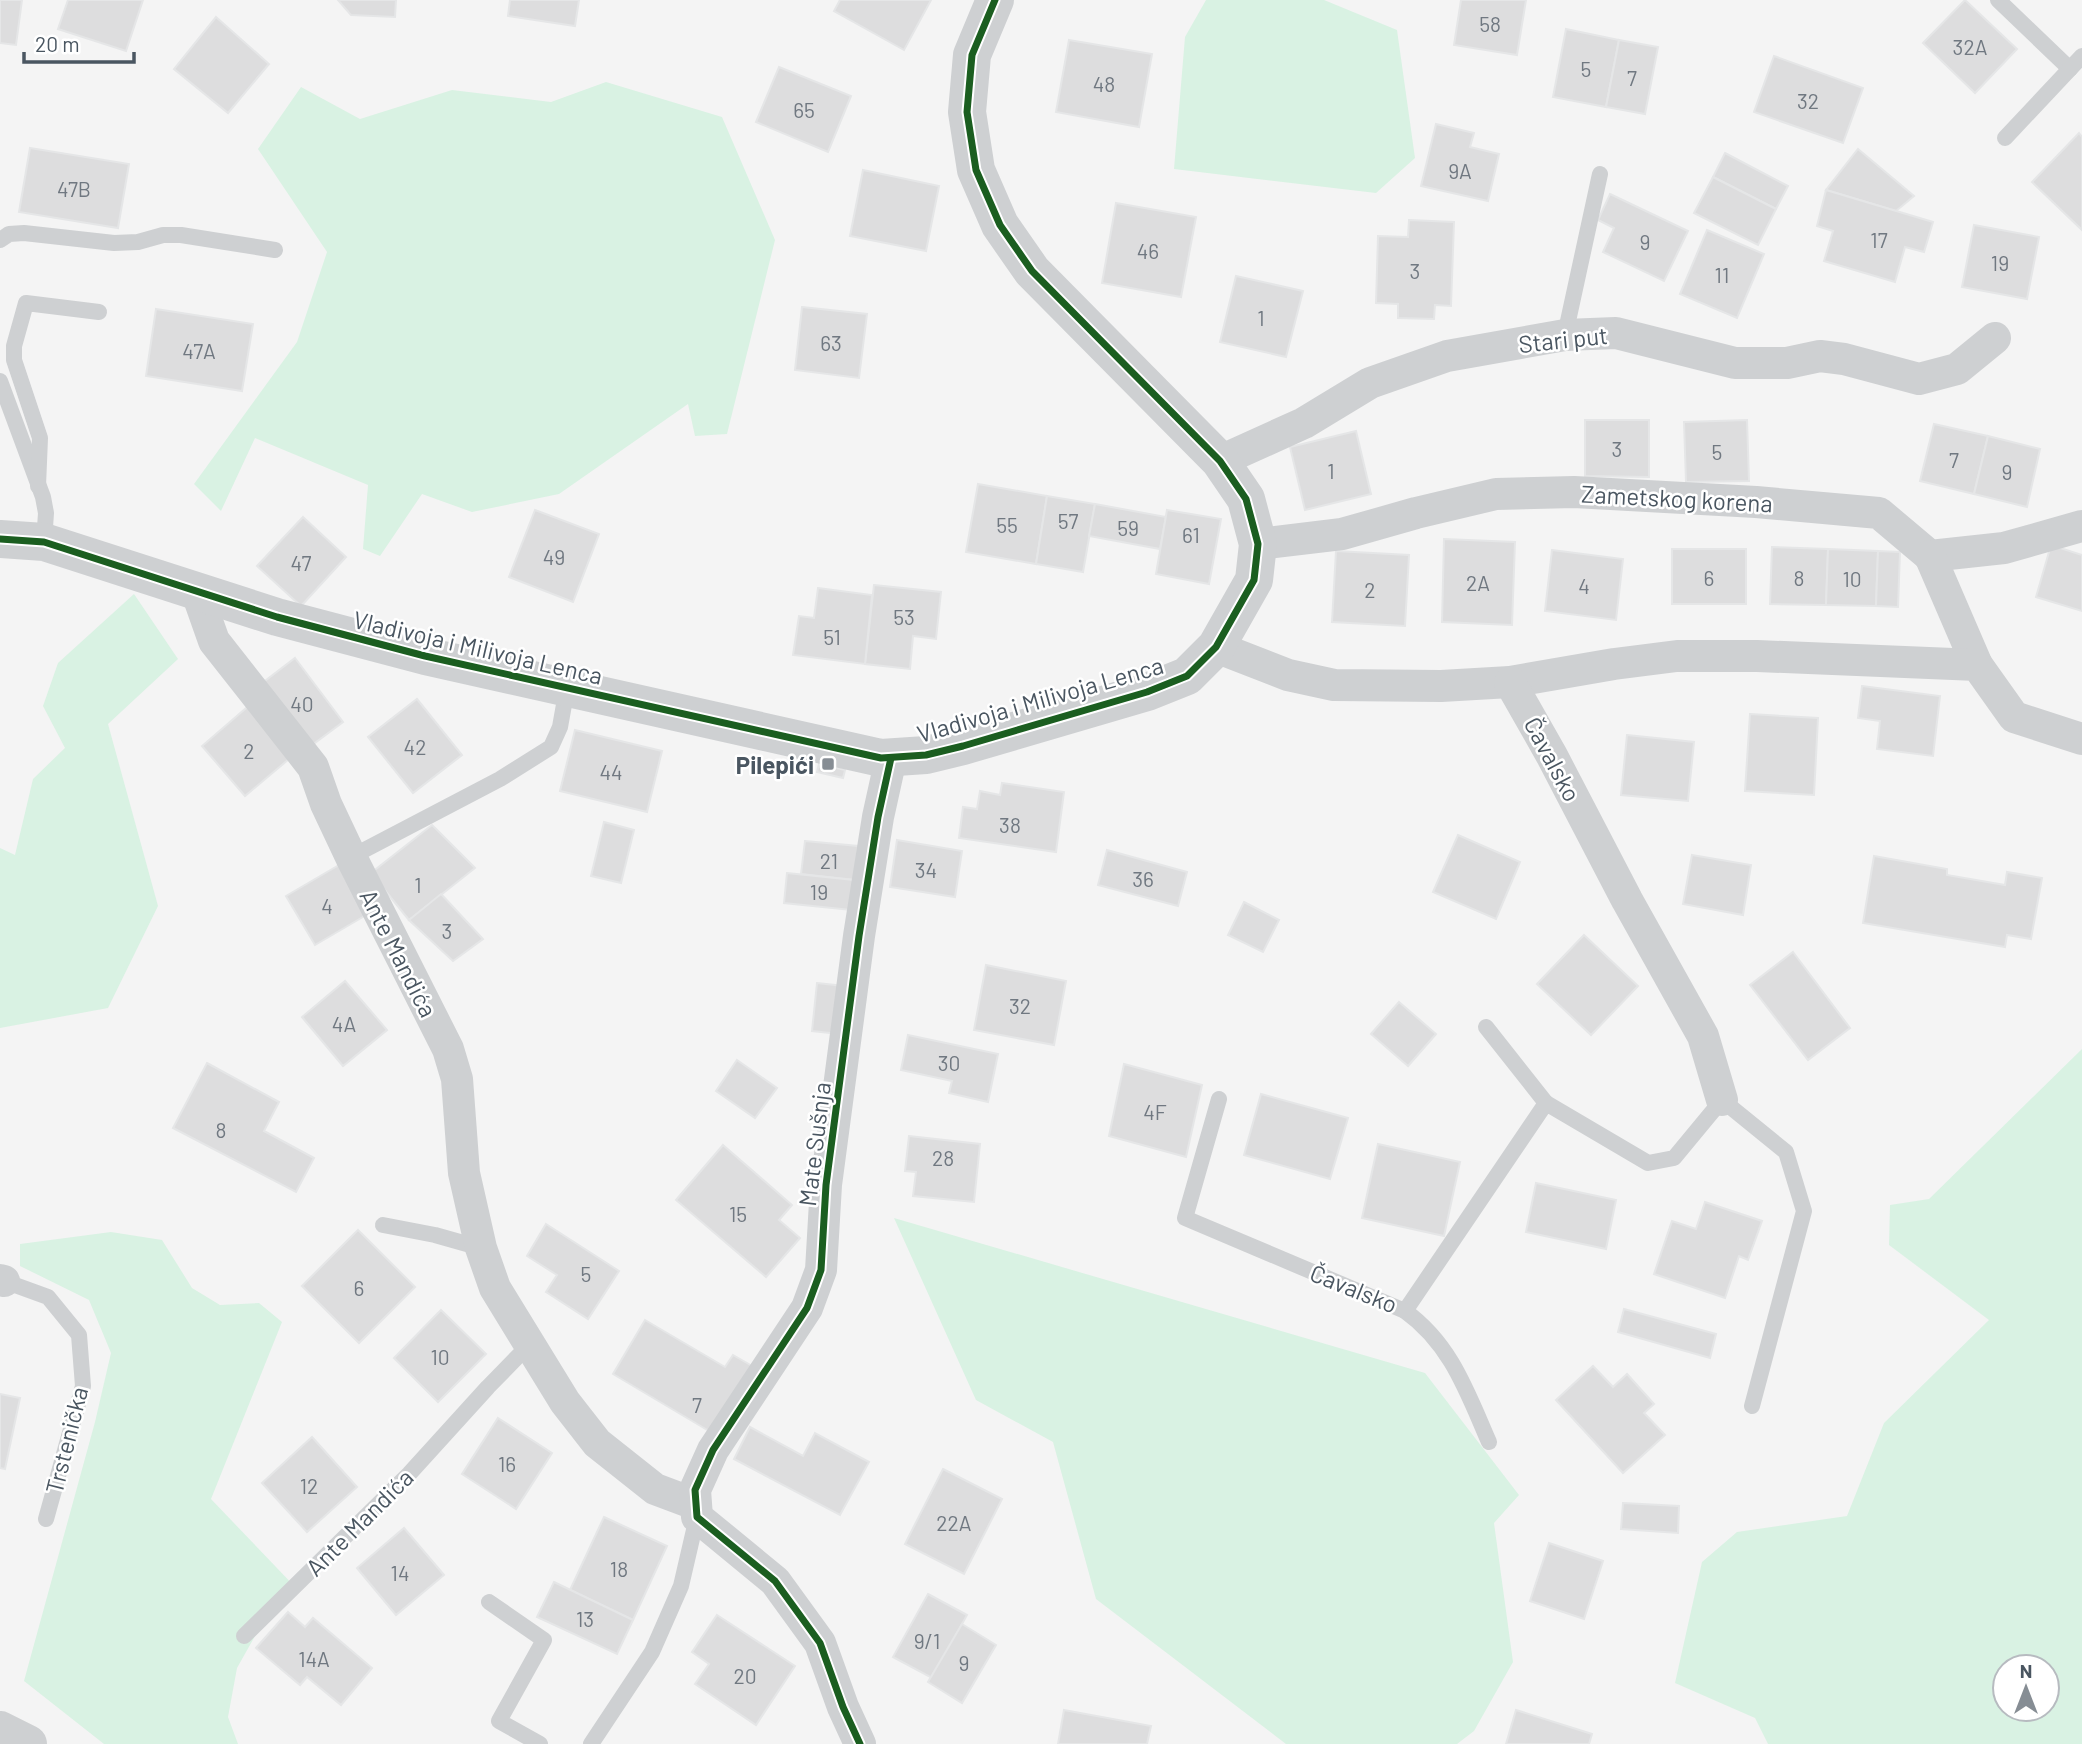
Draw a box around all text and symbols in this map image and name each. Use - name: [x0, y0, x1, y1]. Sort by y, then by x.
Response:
- house number: 58: [1479, 11, 1501, 36]
- scale bar: [24, 21, 135, 65]
- text: 20 m: [35, 31, 80, 56]
- house number: 32A: [1953, 34, 1988, 59]
- house number: 5: [1581, 56, 1591, 81]
- house number: 7: [1627, 65, 1637, 90]
- house number: 48: [1093, 71, 1115, 96]
- house number: 32: [1797, 88, 1819, 113]
- house number: 65: [793, 97, 815, 122]
- house number: 9A: [1448, 158, 1472, 183]
- house number: 47B: [57, 176, 91, 201]
- house number: 17: [1870, 227, 1888, 252]
- house number: 9: [1640, 229, 1650, 254]
- house number: 46: [1137, 238, 1159, 263]
- house number: 19: [1991, 250, 2009, 275]
- house number: 3: [1410, 258, 1420, 283]
- house number: 11: [1715, 262, 1729, 287]
- house number: 1: [1257, 305, 1265, 330]
- street label: Stari put: [1517, 320, 1609, 358]
- house number: 63: [820, 330, 842, 355]
- house number: 47A: [182, 338, 216, 363]
- house number: 3: [1612, 436, 1622, 461]
- house number: 5: [1712, 439, 1722, 464]
- house number: 7: [1949, 447, 1959, 472]
- house number: 1: [1327, 458, 1335, 483]
- house number: 9: [2002, 459, 2012, 484]
- street label: Zametskog korena: [1581, 479, 1773, 517]
- house number: 57: [1058, 508, 1078, 533]
- house number: 55: [996, 512, 1018, 537]
- house number: 59: [1117, 515, 1139, 540]
- house number: 61: [1182, 522, 1200, 547]
- house number: 49: [543, 544, 565, 569]
- house number: 47: [291, 550, 312, 575]
- house number: 6: [1704, 565, 1714, 590]
- house number: 8: [1794, 565, 1804, 590]
- house number: 10: [1842, 566, 1862, 591]
- house number: 2A: [1466, 570, 1490, 595]
- house number: 4: [1578, 573, 1590, 598]
- house number: 2: [1364, 577, 1376, 602]
- street label: Vladivoja i Milivoja Lenca: [351, 604, 605, 690]
- house number: 53: [893, 604, 915, 629]
- house number: 51: [823, 624, 841, 649]
- street label: Vladivoja i Milivoja Lenca: [913, 650, 1167, 748]
- house number: 40: [290, 691, 314, 716]
- street label: Čavalsko: [1519, 712, 1587, 806]
- house number: 42: [404, 734, 426, 759]
- house number: 2: [243, 738, 255, 763]
- place label: Pilepići: [736, 750, 814, 779]
- marker: Pilepići: [820, 756, 836, 772]
- house number: 44: [599, 759, 623, 784]
- house number: 38: [999, 812, 1021, 837]
- house number: 21: [820, 848, 838, 873]
- house number: 34: [915, 857, 937, 882]
- house number: 36: [1132, 866, 1154, 891]
- house number: 1: [414, 872, 422, 897]
- house number: 19: [810, 879, 828, 904]
- street label: Ante Mandića: [354, 884, 444, 1022]
- house number: 4: [321, 893, 333, 918]
- house number: 3: [442, 918, 452, 943]
- house number: 32: [1009, 993, 1031, 1018]
- house number: 4A: [332, 1011, 356, 1036]
- house number: 30: [938, 1050, 960, 1075]
- street label: Mate Sušnja: [792, 1080, 836, 1208]
- house number: 4F: [1143, 1099, 1167, 1124]
- house number: 8: [216, 1117, 226, 1142]
- house number: 28: [932, 1145, 954, 1170]
- house number: 15: [729, 1201, 747, 1226]
- street label: Čavalsko: [1306, 1257, 1402, 1319]
- house number: 5: [581, 1261, 591, 1286]
- house number: 6: [354, 1275, 364, 1300]
- house number: 10: [430, 1344, 450, 1369]
- street label: Trstenička: [39, 1383, 93, 1497]
- house number: 7: [692, 1392, 702, 1417]
- house number: 16: [498, 1451, 516, 1476]
- street label: Ante Mandića: [299, 1462, 419, 1582]
- house number: 12: [300, 1473, 318, 1498]
- house number: 22A: [936, 1510, 972, 1535]
- house number: 18: [610, 1556, 628, 1581]
- house number: 14: [391, 1560, 409, 1585]
- house number: 13: [576, 1606, 594, 1631]
- house number: 9/1: [914, 1628, 940, 1653]
- house number: 14A: [298, 1646, 330, 1671]
- house number: 9: [959, 1650, 969, 1675]
- north arrow: [1991, 1653, 2061, 1723]
- text: N: [2020, 1659, 2032, 1682]
- house number: 20: [733, 1663, 757, 1688]

